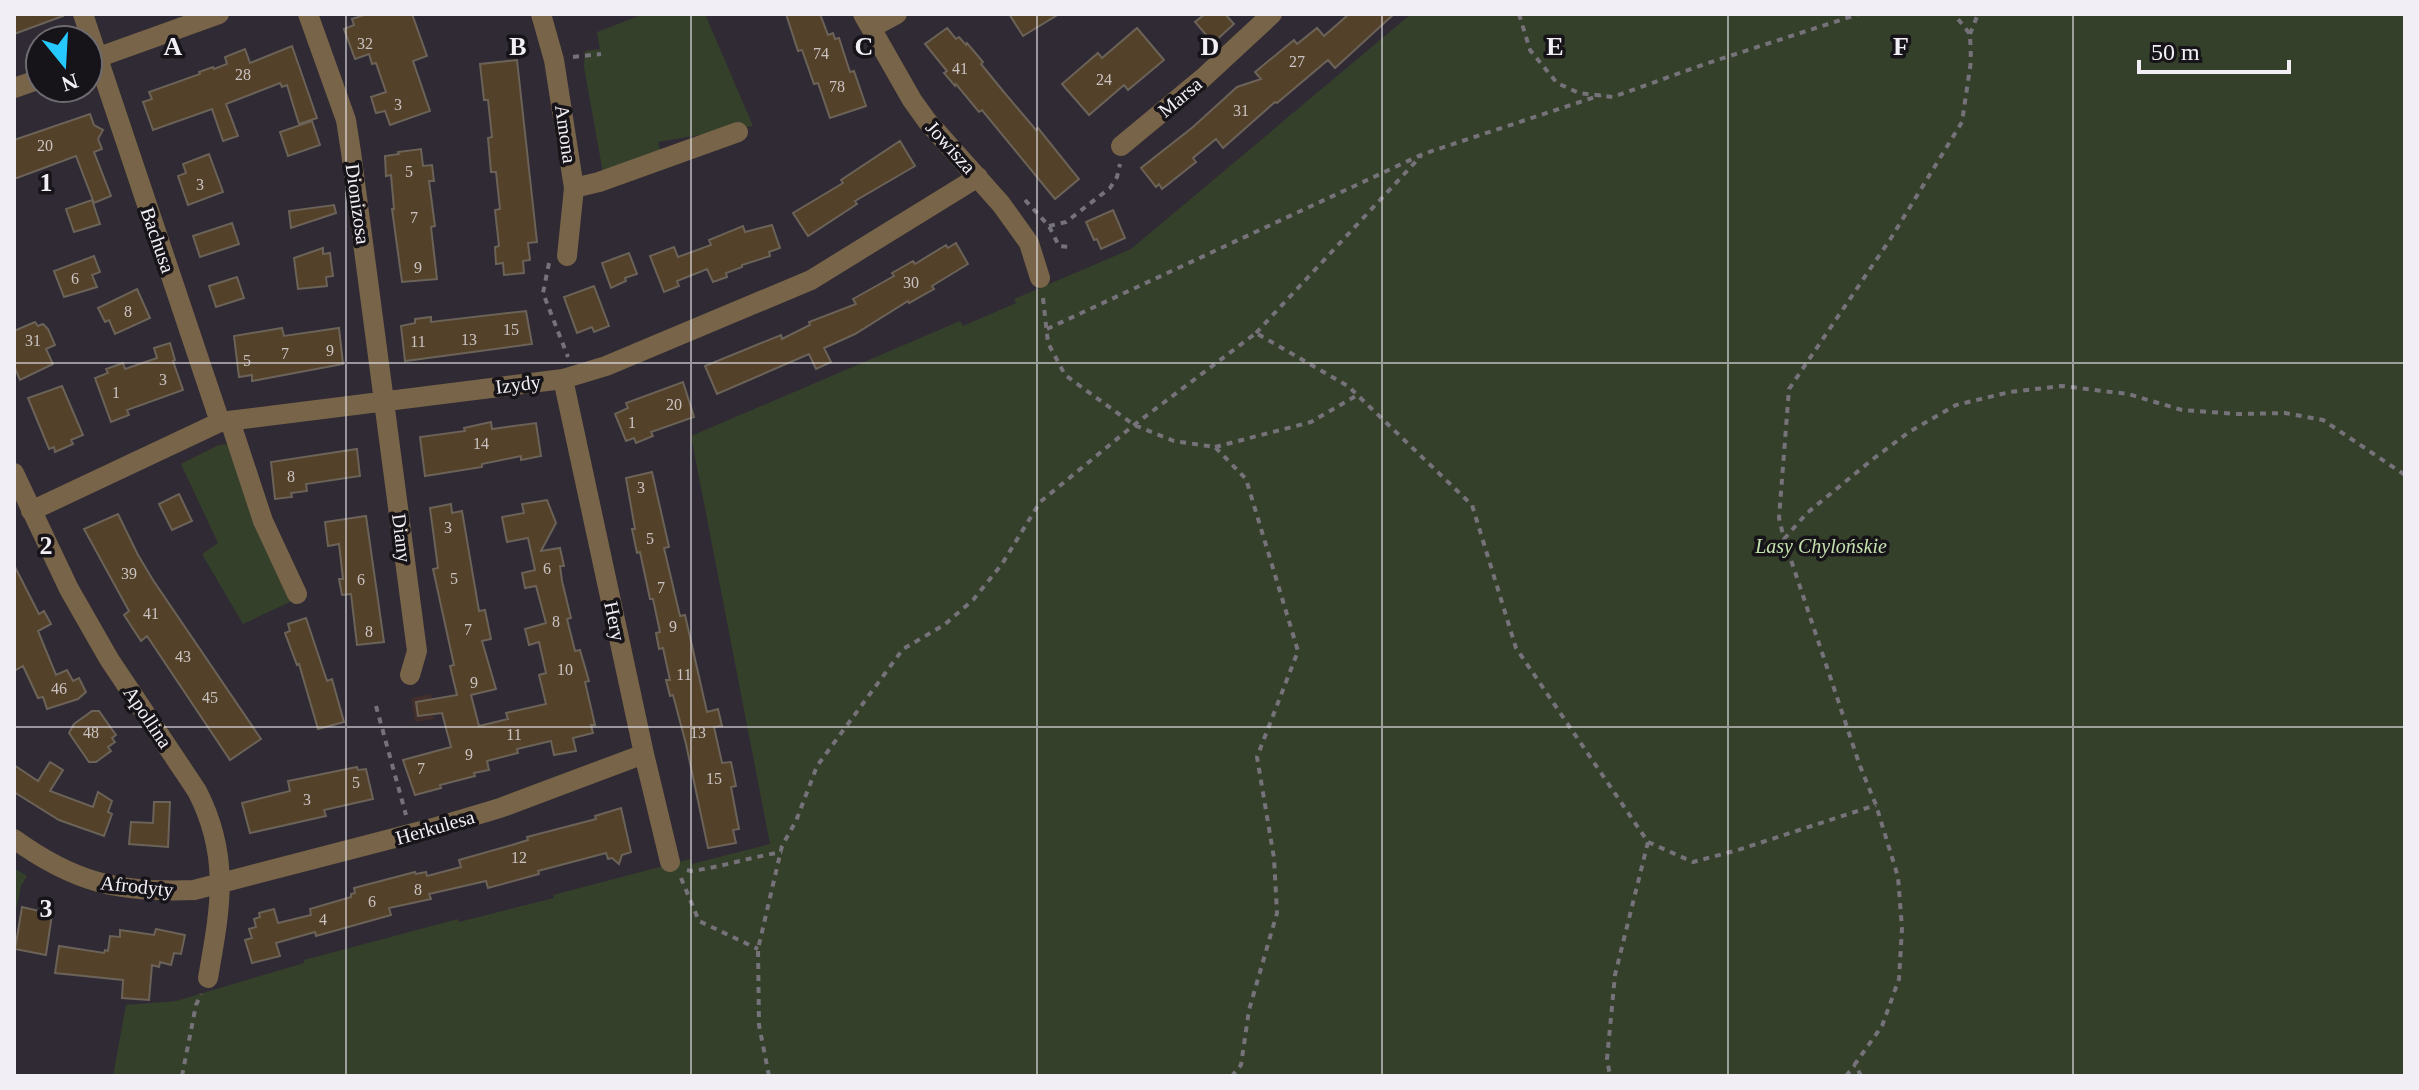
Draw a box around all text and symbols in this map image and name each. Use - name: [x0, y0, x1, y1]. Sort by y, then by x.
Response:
- north arrow: [24, 24, 104, 104]
- scale bar: [2139, 24, 2289, 74]
- text: A: [164, 32, 183, 61]
- text: B: [509, 32, 527, 61]
- text: C: [855, 32, 873, 61]
- text: D: [1201, 32, 1219, 61]
- text: E: [1546, 32, 1564, 61]
- text: F: [1893, 32, 1909, 61]
- house number: 32: [357, 35, 373, 52]
- text: 50 m: [2151, 39, 2200, 65]
- house number: 74: [813, 45, 829, 62]
- house number: 27: [1289, 53, 1305, 70]
- house number: 41: [952, 60, 968, 77]
- house number: 28: [235, 66, 251, 83]
- text: N: [59, 68, 81, 97]
- house number: 24: [1096, 71, 1112, 88]
- street label: Marsa: [1154, 72, 1206, 121]
- house number: 78: [829, 78, 845, 95]
- house number: 3: [394, 96, 402, 113]
- house number: 31: [1233, 102, 1249, 119]
- street label: Amona: [551, 103, 581, 165]
- street label: Jowisza: [922, 116, 980, 178]
- house number: 20: [37, 137, 53, 154]
- street label: Dionizosa: [341, 162, 375, 246]
- house number: 5: [405, 163, 413, 180]
- text: 1: [40, 168, 53, 197]
- house number: 3: [196, 176, 204, 193]
- street label: Bachusa: [137, 204, 179, 276]
- house number: 7: [410, 209, 418, 226]
- house number: 9: [414, 259, 422, 276]
- house number: 6: [71, 270, 79, 287]
- house number: 30: [903, 274, 919, 291]
- house number: 8: [124, 303, 132, 320]
- house number: 15: [503, 321, 519, 338]
- house number: 13: [461, 331, 477, 348]
- house number: 31: [25, 332, 41, 349]
- house number: 11: [410, 333, 426, 350]
- house number: 9: [326, 342, 334, 359]
- house number: 7: [281, 345, 289, 362]
- house number: 5: [243, 352, 251, 369]
- street label: Izydy: [494, 370, 542, 399]
- house number: 3: [159, 371, 167, 388]
- house number: 1: [112, 384, 120, 401]
- house number: 20: [666, 396, 682, 413]
- house number: 1: [628, 414, 636, 431]
- house number: 14: [473, 435, 489, 452]
- house number: 8: [287, 468, 295, 485]
- house number: 3: [637, 479, 645, 496]
- street label: Diany: [387, 512, 416, 564]
- house number: 3: [444, 519, 452, 536]
- house number: 5: [646, 530, 654, 547]
- text: 2: [40, 531, 53, 560]
- park label: Lasy Chylońskie: [1754, 535, 1887, 558]
- house number: 6: [543, 560, 551, 577]
- house number: 39: [121, 565, 137, 582]
- house number: 5: [450, 570, 458, 587]
- house number: 6: [357, 571, 365, 588]
- house number: 7: [657, 579, 665, 596]
- street label: Hery: [599, 599, 630, 643]
- house number: 41: [143, 605, 159, 622]
- house number: 8: [552, 613, 560, 630]
- house number: 9: [669, 618, 677, 635]
- house number: 7: [464, 621, 472, 638]
- house number: 8: [365, 623, 373, 640]
- house number: 43: [175, 648, 191, 665]
- house number: 10: [557, 661, 573, 678]
- house number: 11: [676, 666, 692, 683]
- house number: 9: [470, 674, 478, 691]
- house number: 46: [51, 680, 67, 697]
- street label: Apollina: [118, 682, 177, 753]
- house number: 45: [202, 689, 218, 706]
- house number: 48: [83, 724, 99, 741]
- house number: 13: [690, 724, 706, 741]
- house number: 11: [506, 726, 522, 743]
- house number: 9: [465, 746, 473, 763]
- house number: 7: [417, 760, 425, 777]
- house number: 15: [706, 770, 722, 787]
- house number: 5: [352, 774, 360, 791]
- house number: 3: [303, 791, 311, 808]
- street label: Herkulesa: [393, 805, 477, 849]
- house number: 12: [511, 849, 527, 866]
- street label: Afrodyty: [99, 871, 175, 902]
- house number: 8: [414, 881, 422, 898]
- house number: 6: [368, 893, 376, 910]
- text: 3: [40, 894, 53, 923]
- house number: 4: [319, 911, 327, 928]

